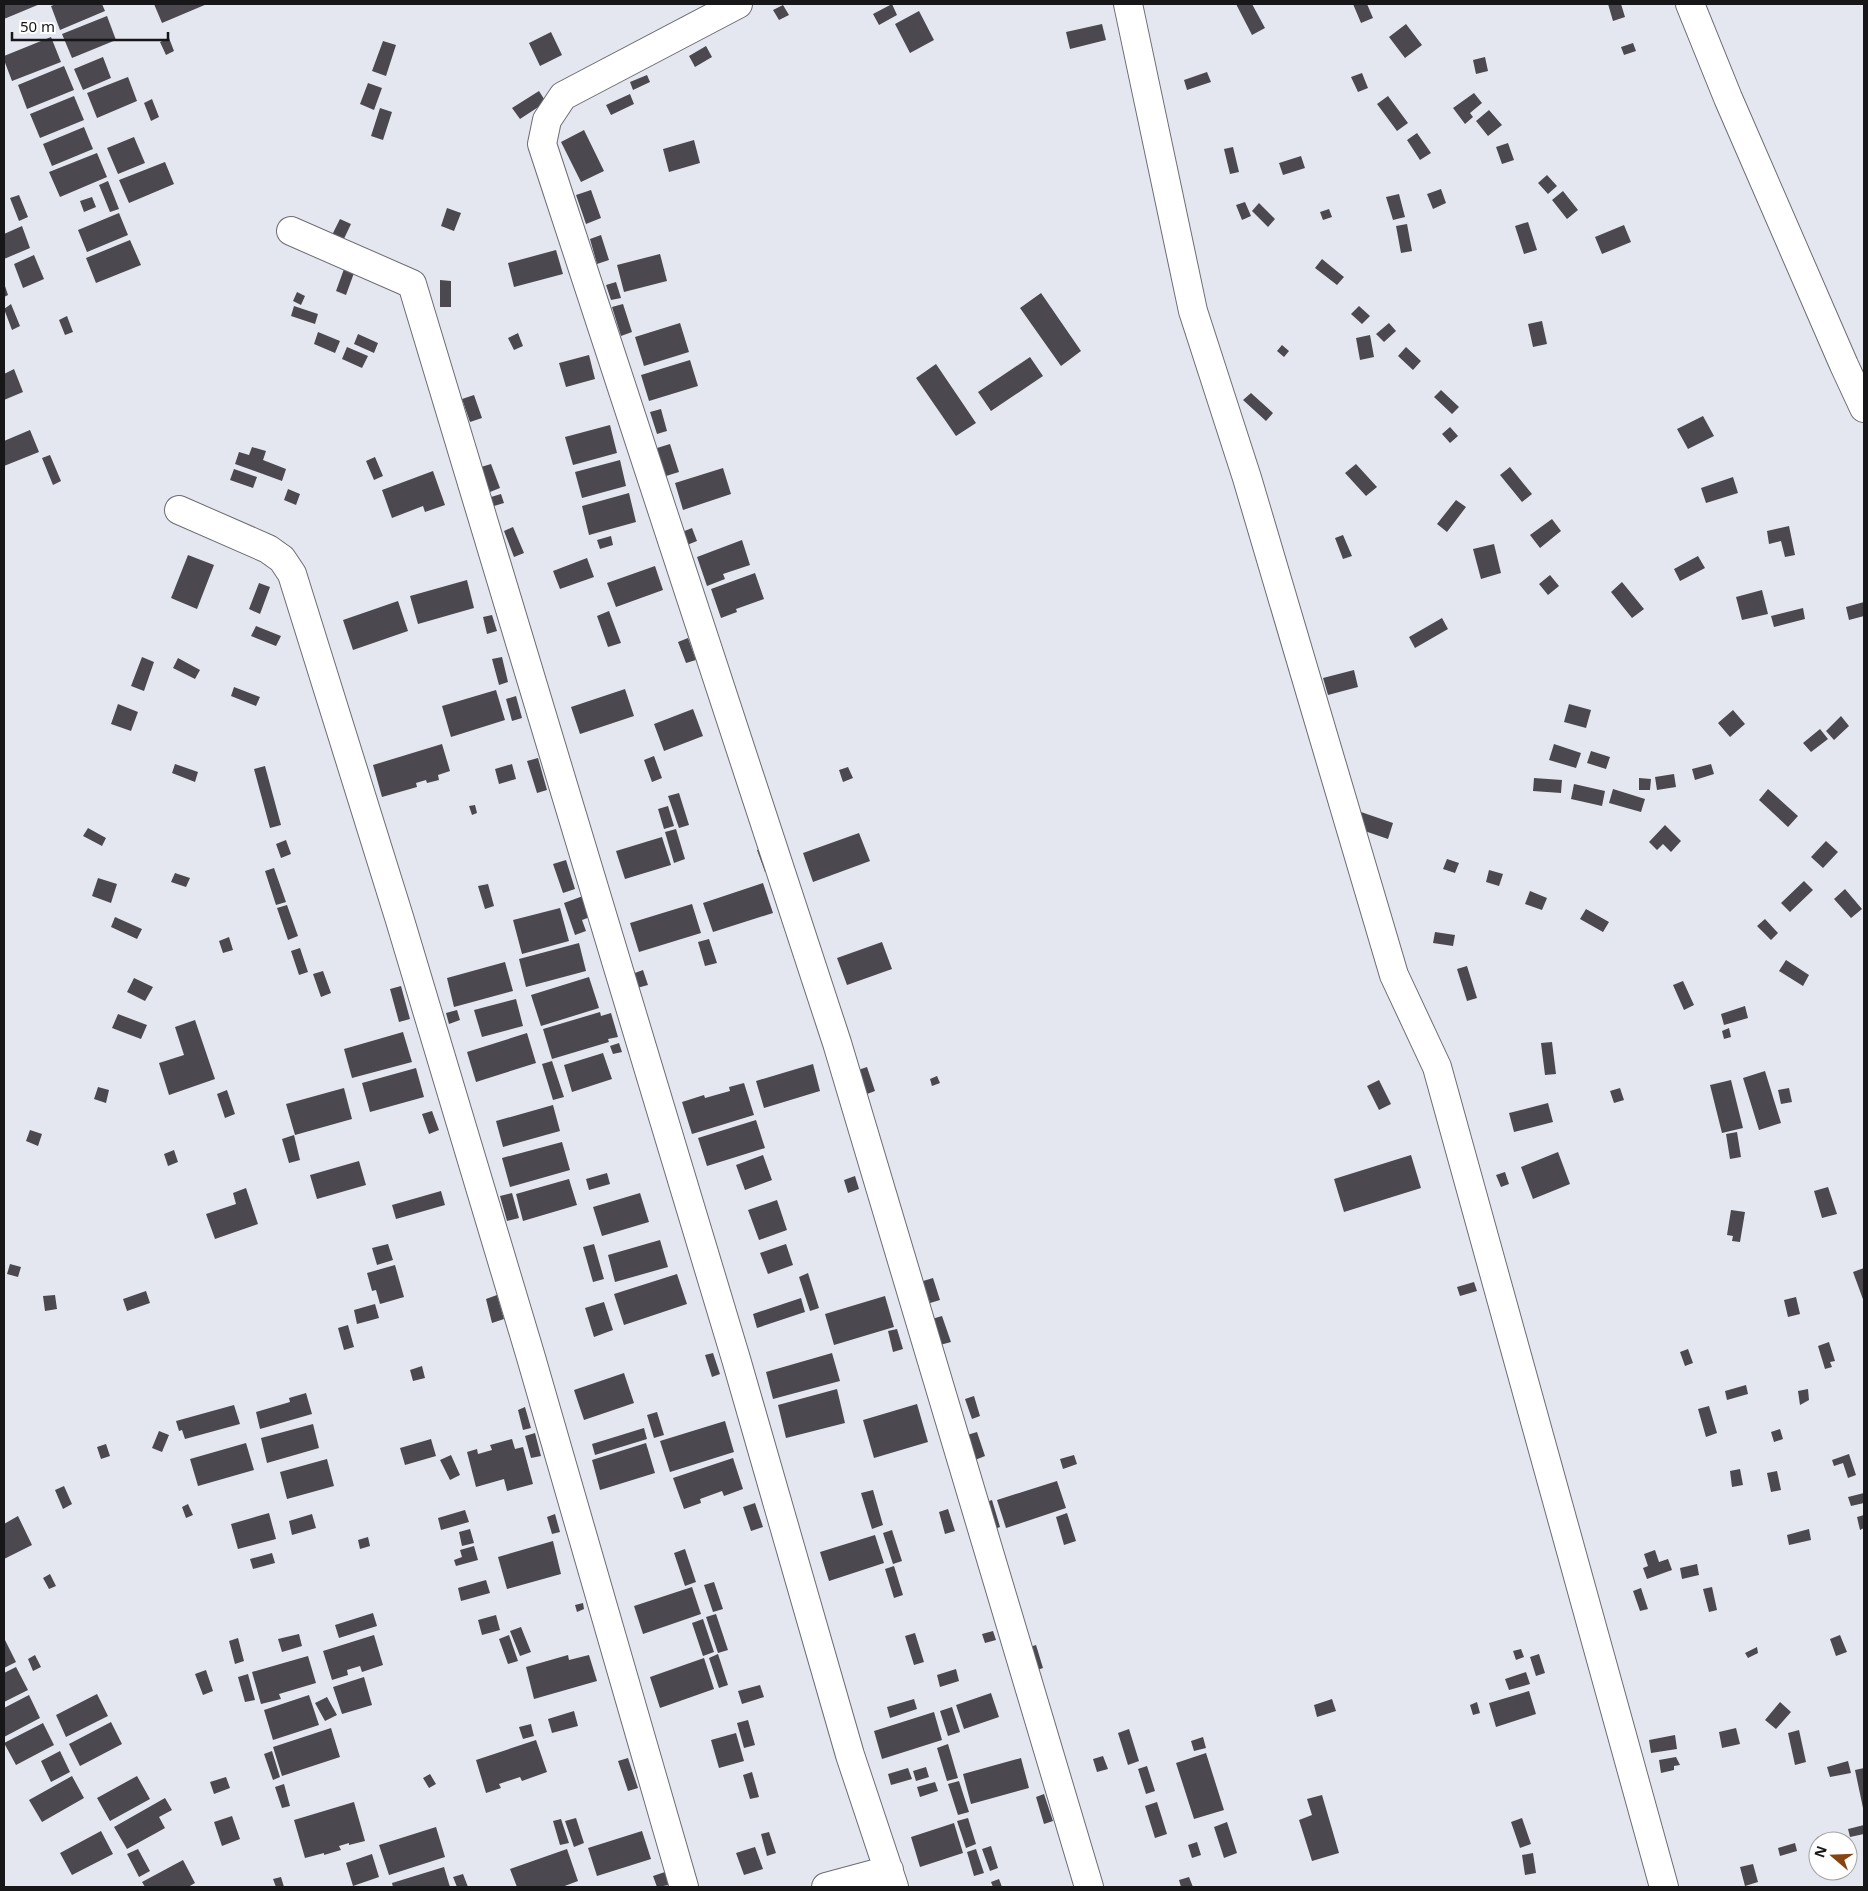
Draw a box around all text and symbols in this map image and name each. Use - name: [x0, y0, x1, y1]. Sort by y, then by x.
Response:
- scale bar: [12, 10, 169, 42]
- text: 50 m: [20, 16, 55, 36]
- north arrow: [1808, 1831, 1858, 1881]
- text: N: [1809, 1843, 1831, 1860]

